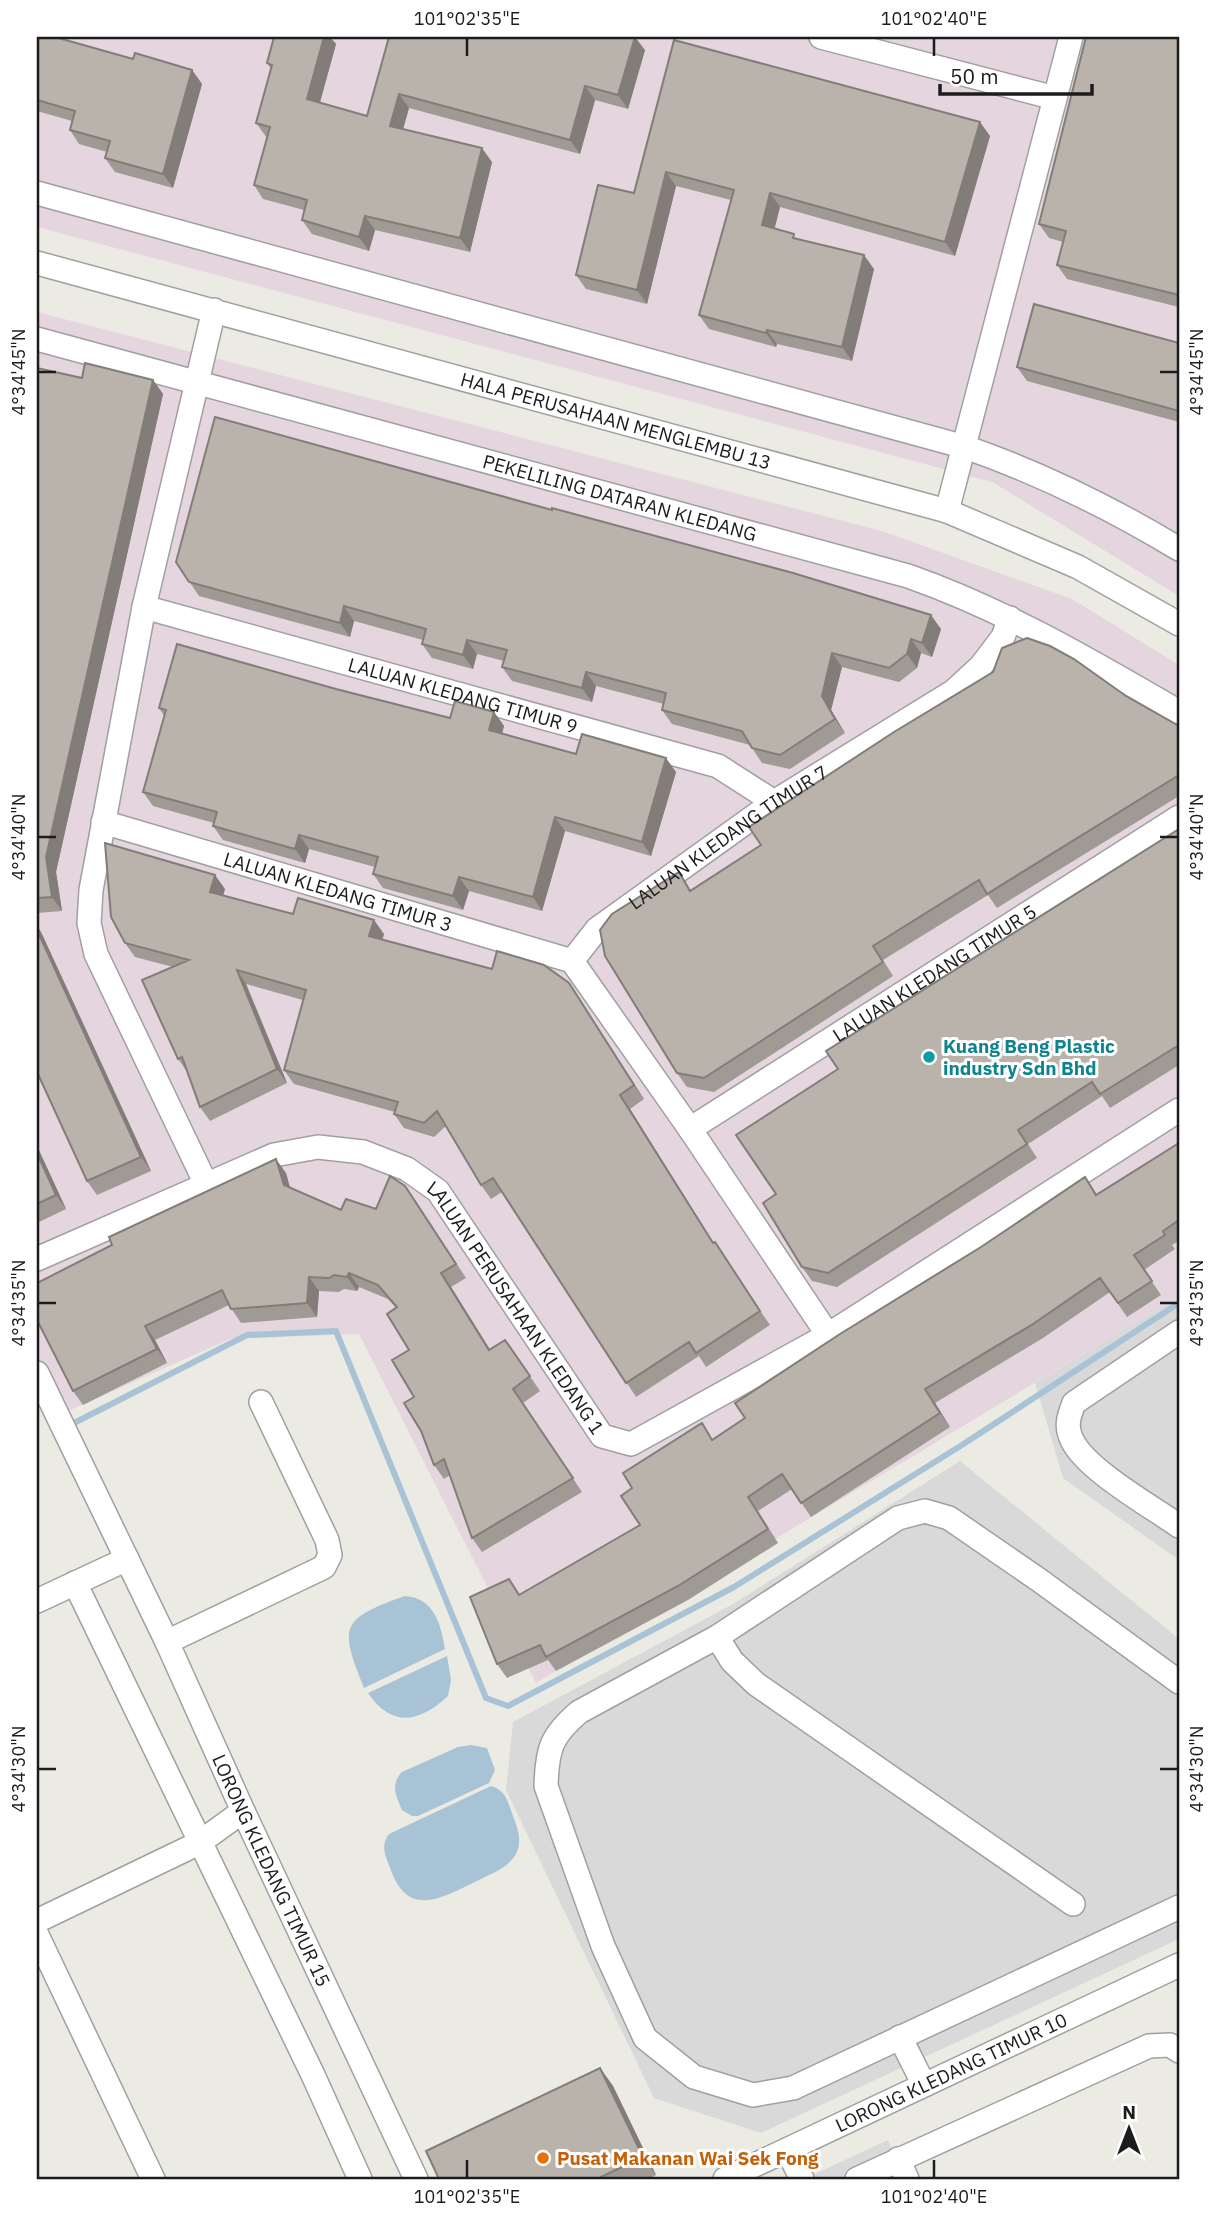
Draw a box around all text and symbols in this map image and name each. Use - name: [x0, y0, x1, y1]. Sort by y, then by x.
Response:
- text: 101°02'35"E: [414, 7, 520, 30]
- text: 101°02'40"E: [881, 7, 987, 30]
- scale bar: [940, 52, 1092, 96]
- text: 50 m: [950, 62, 999, 90]
- text: 4°34'45"N: [7, 328, 30, 416]
- text: 4°34'45"N: [1185, 328, 1208, 416]
- street label: HALA PERUSAHAAN MENGLEMBU 13: [458, 367, 774, 475]
- street label: PEKELILING DATARAN KLEDANG: [480, 449, 759, 546]
- street label: LALUAN KLEDANG TIMUR 9: [346, 652, 580, 739]
- street label: LALUAN KLEDANG TIMUR 7: [624, 760, 832, 915]
- text: 4°34'40"N: [7, 793, 30, 881]
- text: 4°34'40"N: [1185, 793, 1208, 881]
- street label: LALUAN KLEDANG TIMUR 3: [221, 846, 455, 937]
- street label: LALUAN KLEDANG TIMUR 5: [828, 899, 1041, 1047]
- place label: Kuang Beng Plastic industry Sdn Bhd: [943, 1034, 1115, 1080]
- marker: Kuang Beng Plastic industry Sdn Bhd: [921, 1049, 937, 1065]
- street label: LALUAN PERUSAHAAN KLEDANG 1: [423, 1175, 609, 1439]
- text: 4°34'35"N: [7, 1259, 30, 1347]
- text: 4°34'35"N: [1185, 1259, 1208, 1347]
- text: 4°34'30"N: [7, 1725, 30, 1813]
- text: 4°34'30"N: [1185, 1725, 1208, 1813]
- street label: LORONG KLEDANG TIMUR 15: [207, 1751, 336, 1991]
- street label: LORONG KLEDANG TIMUR 10: [831, 2007, 1071, 2137]
- north arrow: [1094, 2094, 1164, 2164]
- text: N: [1122, 2100, 1136, 2124]
- place label: Pusat Makanan Wai Sek Fong: [557, 2146, 819, 2170]
- marker: Pusat Makanan Wai Sek Fong: [535, 2150, 551, 2166]
- text: 101°02'35"E: [414, 2185, 520, 2208]
- text: 101°02'40"E: [881, 2185, 987, 2208]

